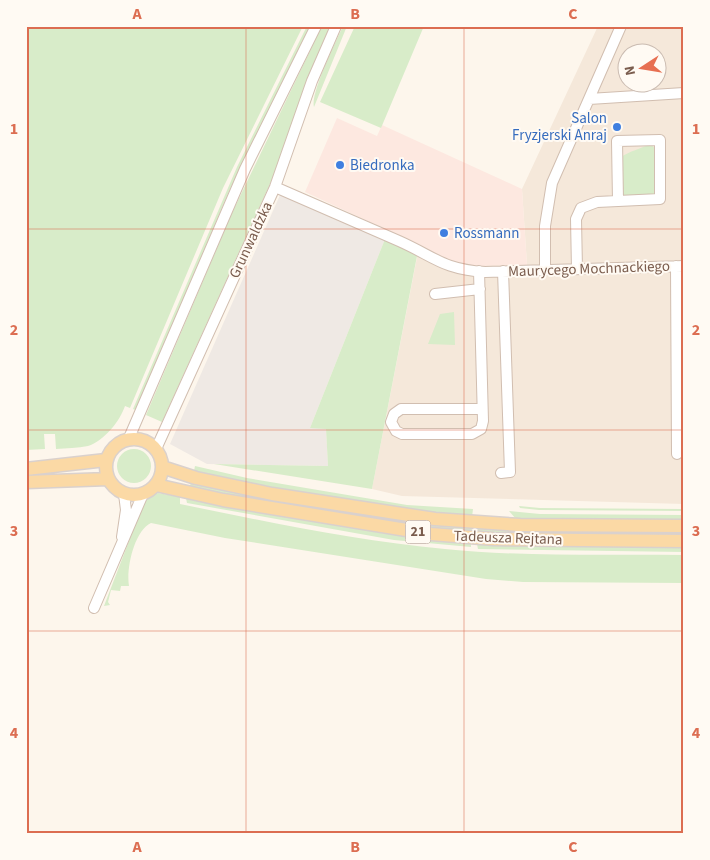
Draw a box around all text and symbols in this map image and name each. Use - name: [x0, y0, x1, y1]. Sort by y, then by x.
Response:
- text: A: [131, 3, 142, 25]
- text: B: [350, 3, 360, 25]
- text: C: [568, 3, 578, 25]
- north arrow: [618, 42, 668, 92]
- text: N: [620, 64, 641, 77]
- place label: Salon Fryzjerski Anraj: [512, 108, 607, 146]
- text: 1: [10, 118, 18, 140]
- text: 1: [692, 118, 700, 140]
- marker: Salon Fryzjerski Anraj: [611, 121, 623, 133]
- place label: Biedronka: [350, 155, 415, 176]
- marker: Biedronka: [334, 159, 346, 171]
- street label: Grunwaldzka: [224, 198, 278, 282]
- place label: Rossmann: [454, 223, 519, 244]
- marker: Rossmann: [438, 227, 450, 239]
- street label: Maurycego Mochnackiego: [508, 256, 670, 282]
- text: 2: [10, 319, 18, 341]
- text: 2: [692, 319, 700, 341]
- text: 3: [10, 520, 18, 542]
- road number: 21: [406, 520, 430, 544]
- text: 3: [692, 520, 700, 542]
- street label: Tadeusza Rejtana: [453, 526, 563, 550]
- text: 4: [10, 722, 19, 744]
- text: 4: [692, 722, 701, 744]
- text: A: [131, 836, 142, 858]
- text: B: [350, 836, 360, 858]
- text: C: [568, 836, 578, 858]

